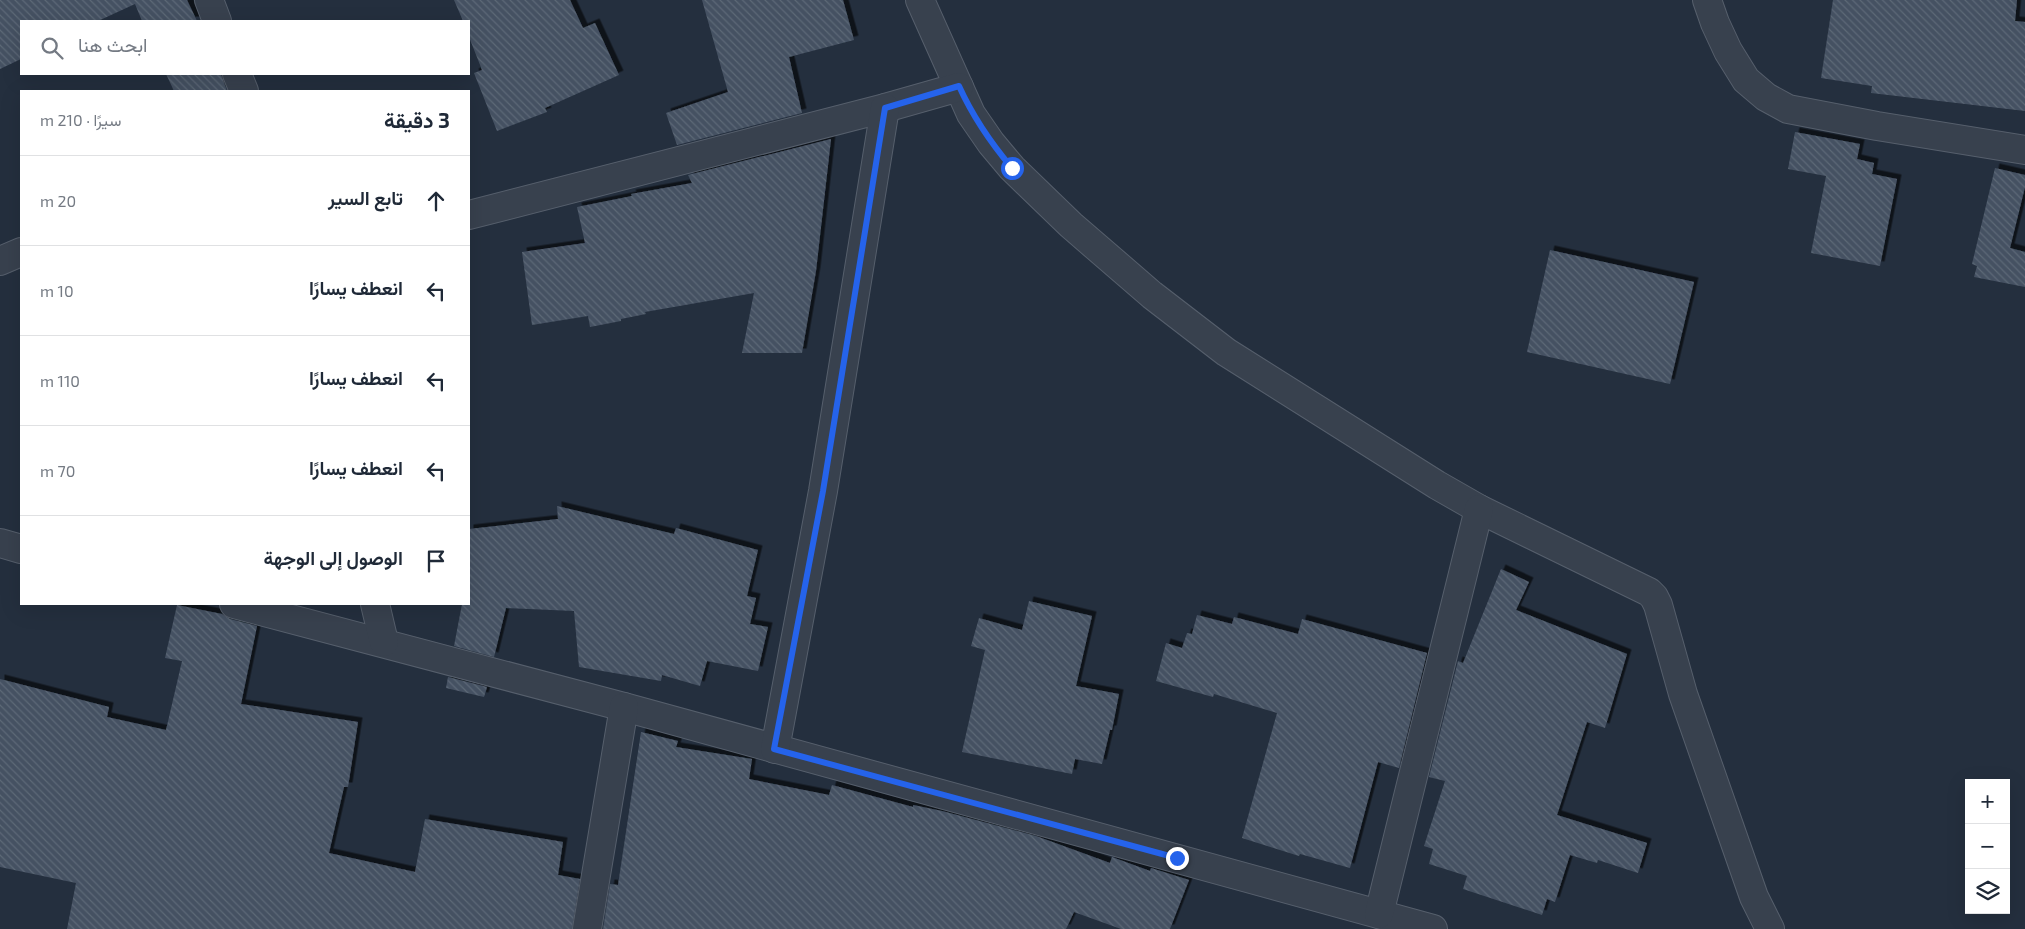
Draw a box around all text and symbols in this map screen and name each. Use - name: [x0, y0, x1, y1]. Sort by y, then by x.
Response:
- search box: [20, 20, 470, 75]
- text: ابحث هنا: [78, 33, 147, 56]
- icon: search: [38, 34, 66, 62]
- text: 3 دقيقة: [384, 107, 450, 132]
- text: سيرًا · 210 m: [40, 110, 121, 129]
- route start: [1001, 157, 1024, 180]
- text: تابع السير: [328, 186, 403, 209]
- icon: ahead: [422, 187, 450, 215]
- text: 20 m: [40, 191, 76, 210]
- text: انعطف يسارًا: [309, 276, 403, 299]
- icon: left: [422, 277, 450, 305]
- text: 10 m: [40, 281, 74, 300]
- text: انعطف يسارًا: [309, 366, 403, 389]
- icon: left: [422, 367, 450, 395]
- text: 110 m: [40, 371, 80, 390]
- text: انعطف يسارًا: [309, 456, 403, 479]
- icon: left: [422, 457, 450, 485]
- text: 70 m: [40, 461, 75, 480]
- text: الوصول إلى الوجهة: [263, 546, 403, 569]
- icon: arrive: [422, 547, 450, 575]
- map controls: [1965, 779, 2010, 914]
- button: +: [1965, 779, 2010, 824]
- button: −: [1965, 824, 2010, 869]
- route end: [1166, 847, 1189, 870]
- button: layers: [1965, 869, 2010, 914]

